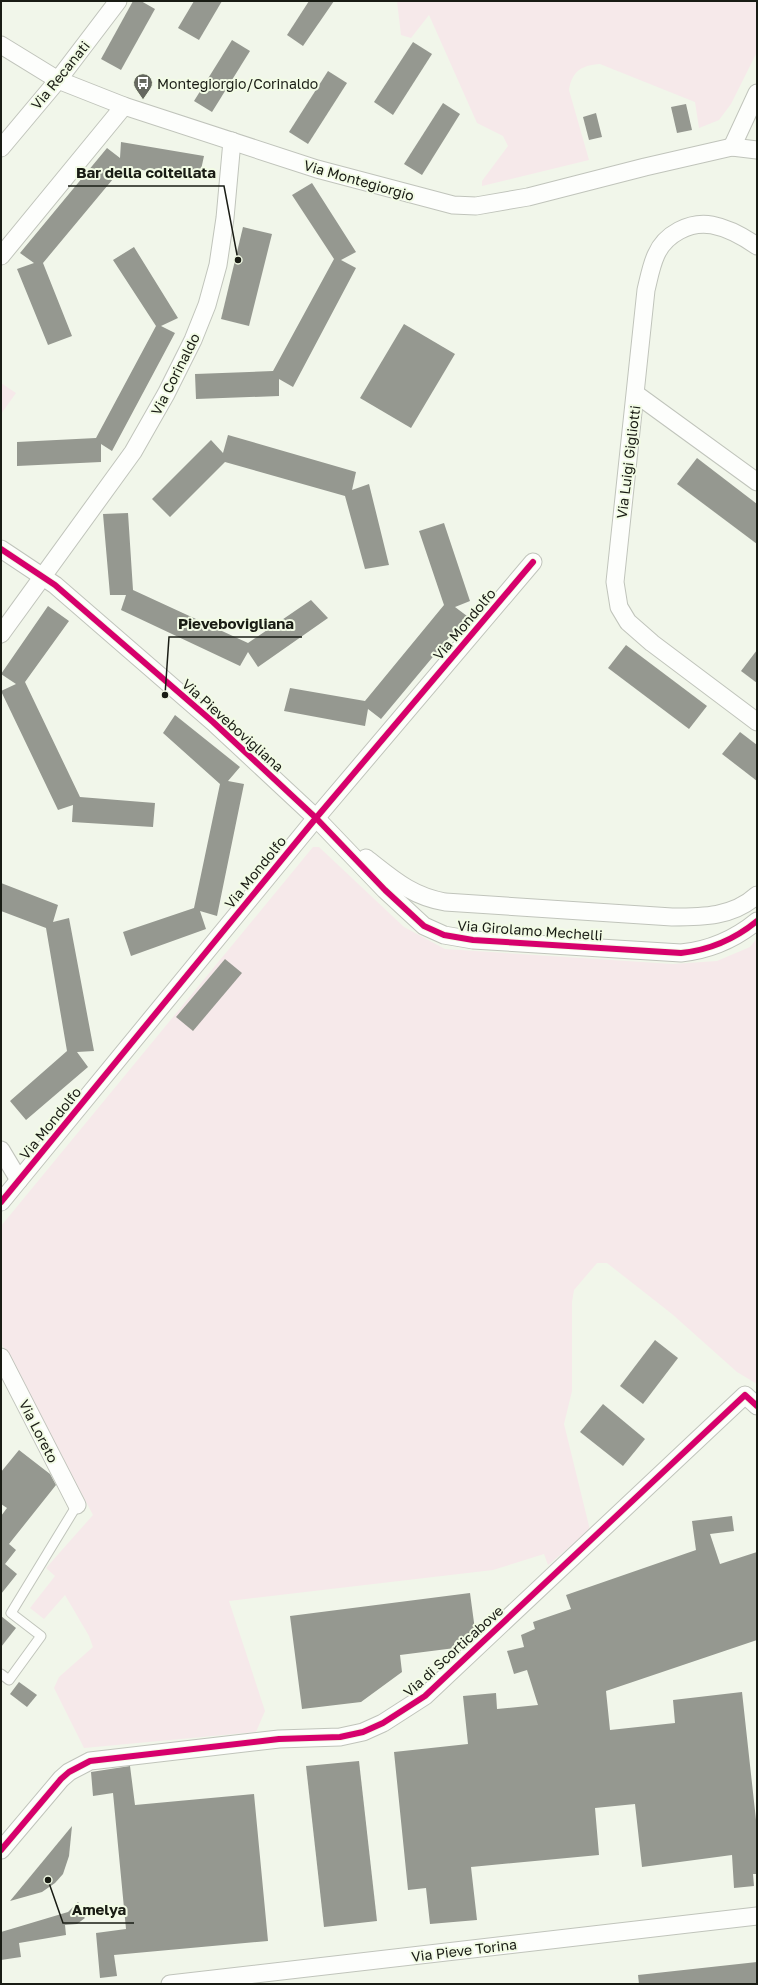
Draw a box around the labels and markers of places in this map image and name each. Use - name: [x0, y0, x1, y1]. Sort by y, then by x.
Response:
- bus stop icon: Montegiorgio/Corinaldo: [132, 72, 154, 100]
- place label: Montegiorgio/Corinaldo: [157, 75, 318, 92]
- callout: Bar della coltellata: [68, 159, 224, 186]
- callout: Pievebovigliana: [169, 610, 302, 637]
- callout: Amelya: [63, 1896, 134, 1923]

